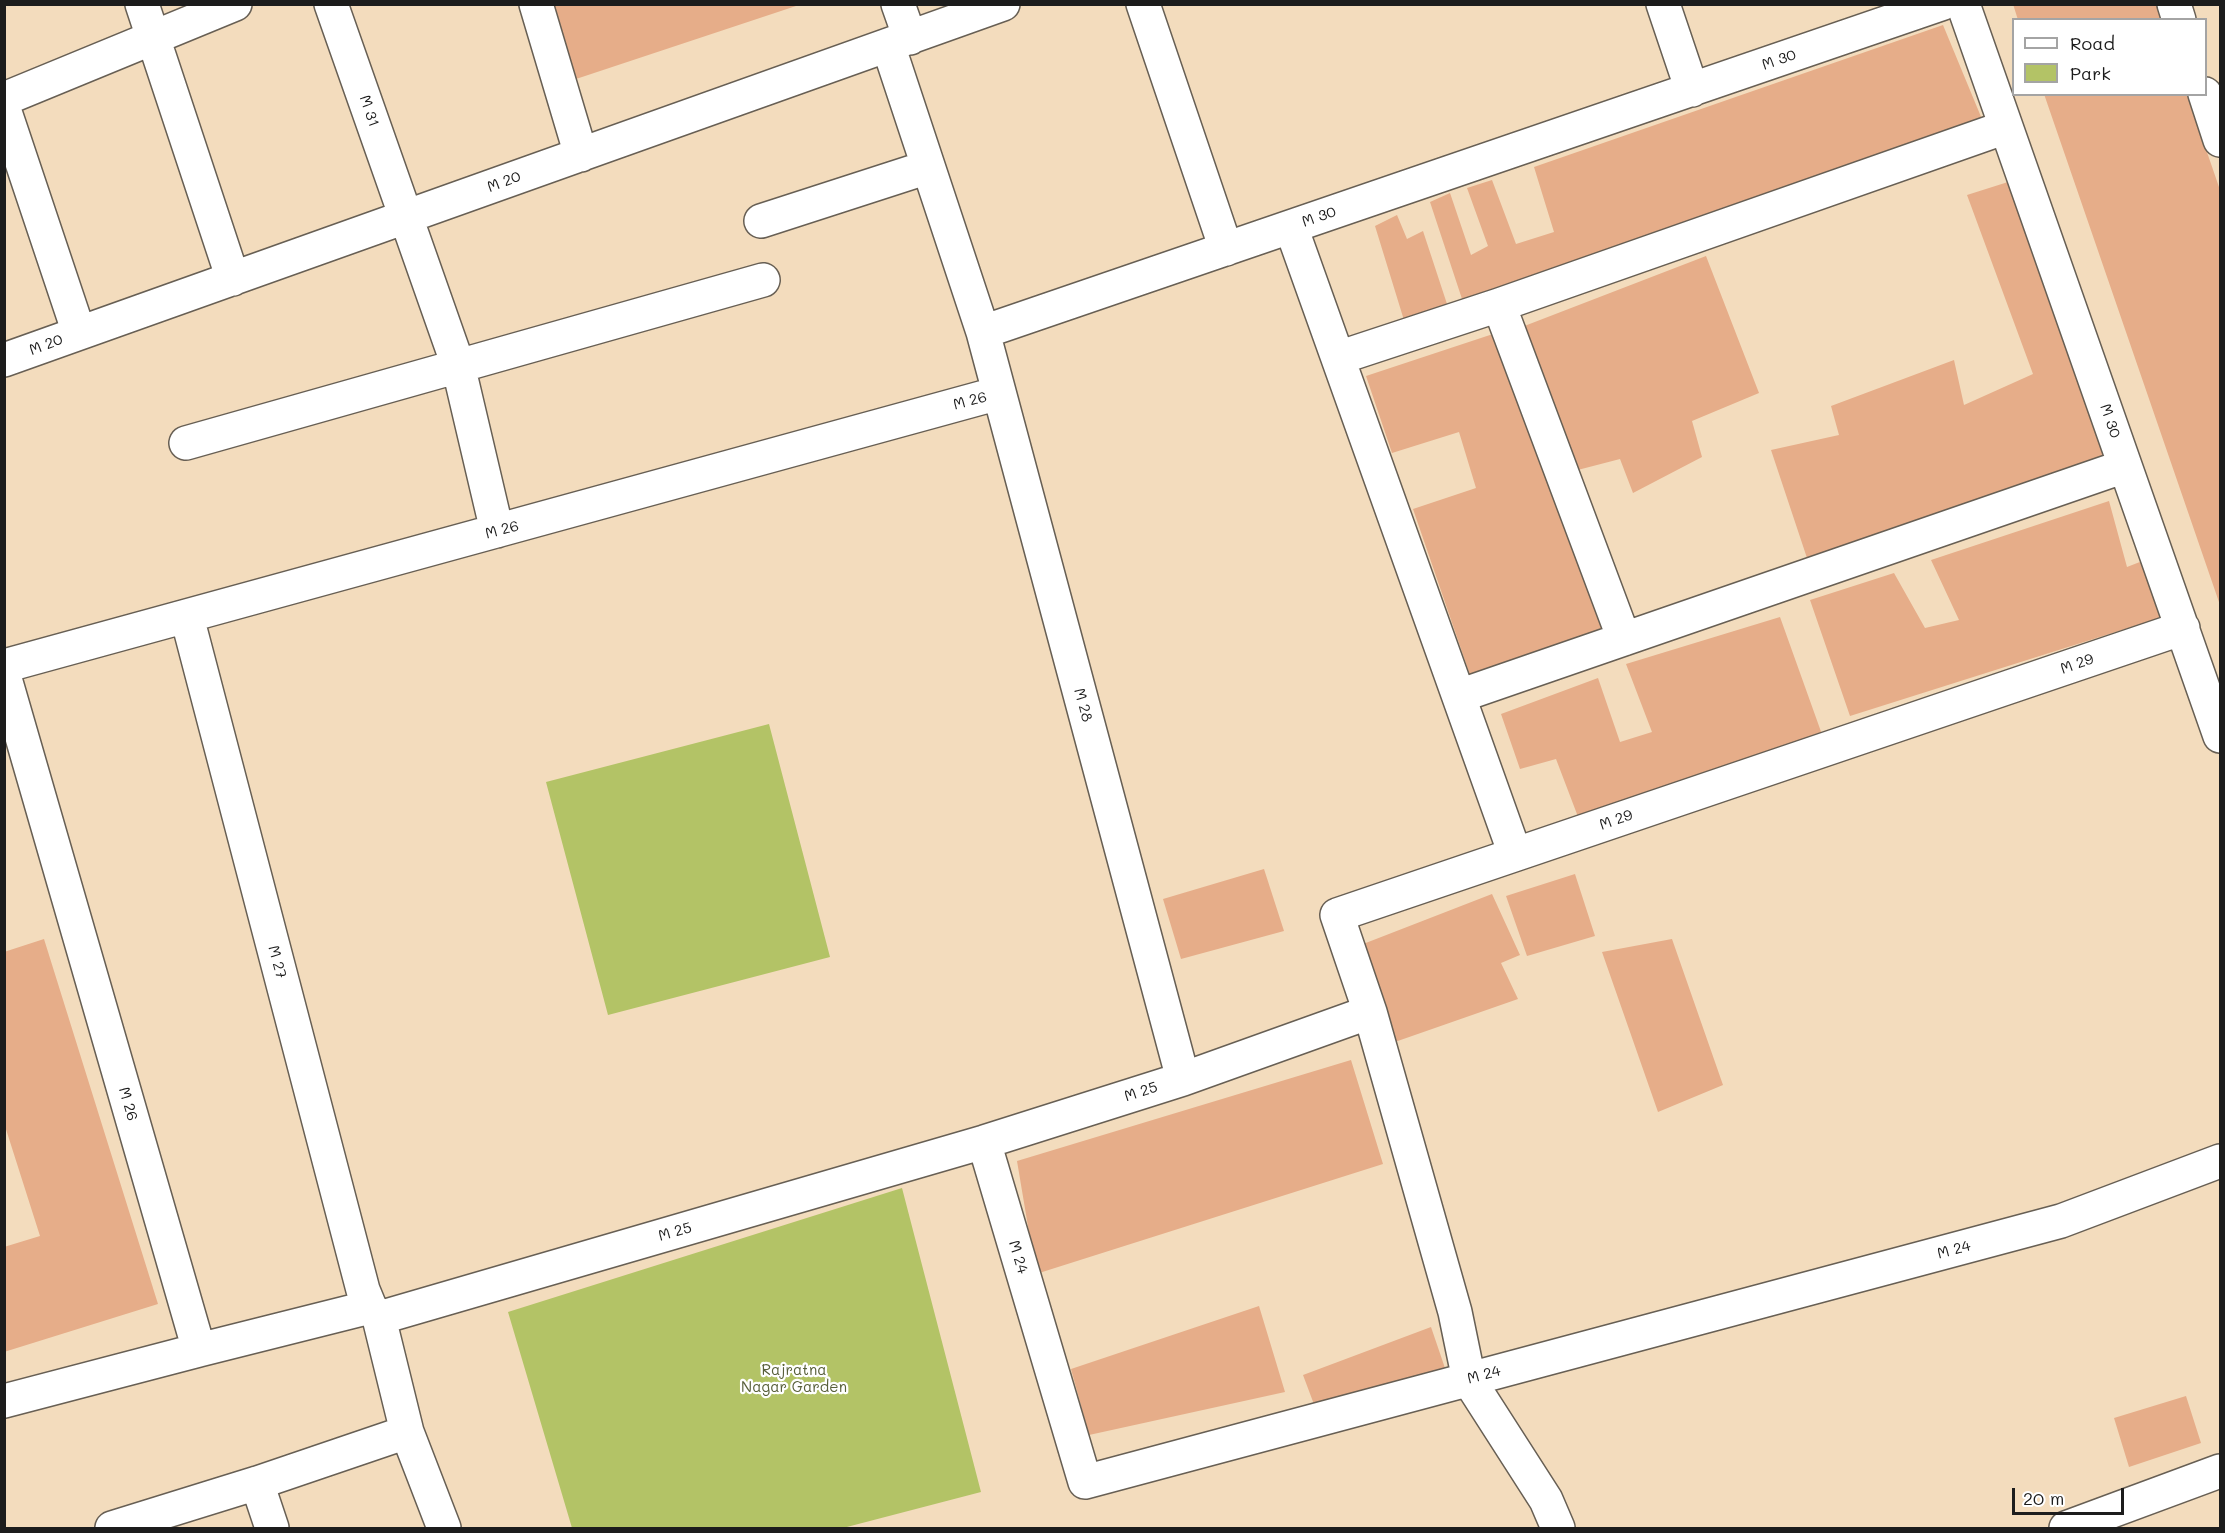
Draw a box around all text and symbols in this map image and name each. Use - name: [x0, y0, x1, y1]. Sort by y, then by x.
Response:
- legend: [2012, 18, 2207, 96]
- text: Road: [2070, 31, 2115, 55]
- street label: M 30: [1760, 46, 1798, 74]
- text: Park: [2070, 61, 2111, 85]
- street label: M 31: [355, 93, 383, 129]
- street label: M 20: [485, 168, 523, 196]
- street label: M 30: [1300, 203, 1338, 231]
- street label: M 20: [27, 331, 65, 359]
- street label: M 26: [951, 388, 989, 414]
- street label: M 30: [2096, 402, 2124, 440]
- street label: M 26: [483, 517, 521, 543]
- street label: M 29: [2058, 650, 2096, 678]
- street label: M 28: [1070, 686, 1096, 724]
- street label: M 29: [1597, 806, 1635, 834]
- street label: M 27: [264, 944, 290, 980]
- street label: M 25: [1122, 1078, 1160, 1106]
- street label: M 26: [115, 1085, 141, 1123]
- street label: M 25: [656, 1219, 694, 1245]
- street label: M 24: [1935, 1237, 1973, 1263]
- street label: M 24: [1004, 1238, 1032, 1276]
- park label: Rajratna Nagar Garden: [741, 1361, 847, 1396]
- street label: M 24: [1465, 1362, 1503, 1388]
- scale bar: [2015, 1476, 2128, 1514]
- text: 20 m: [2023, 1486, 2064, 1510]

